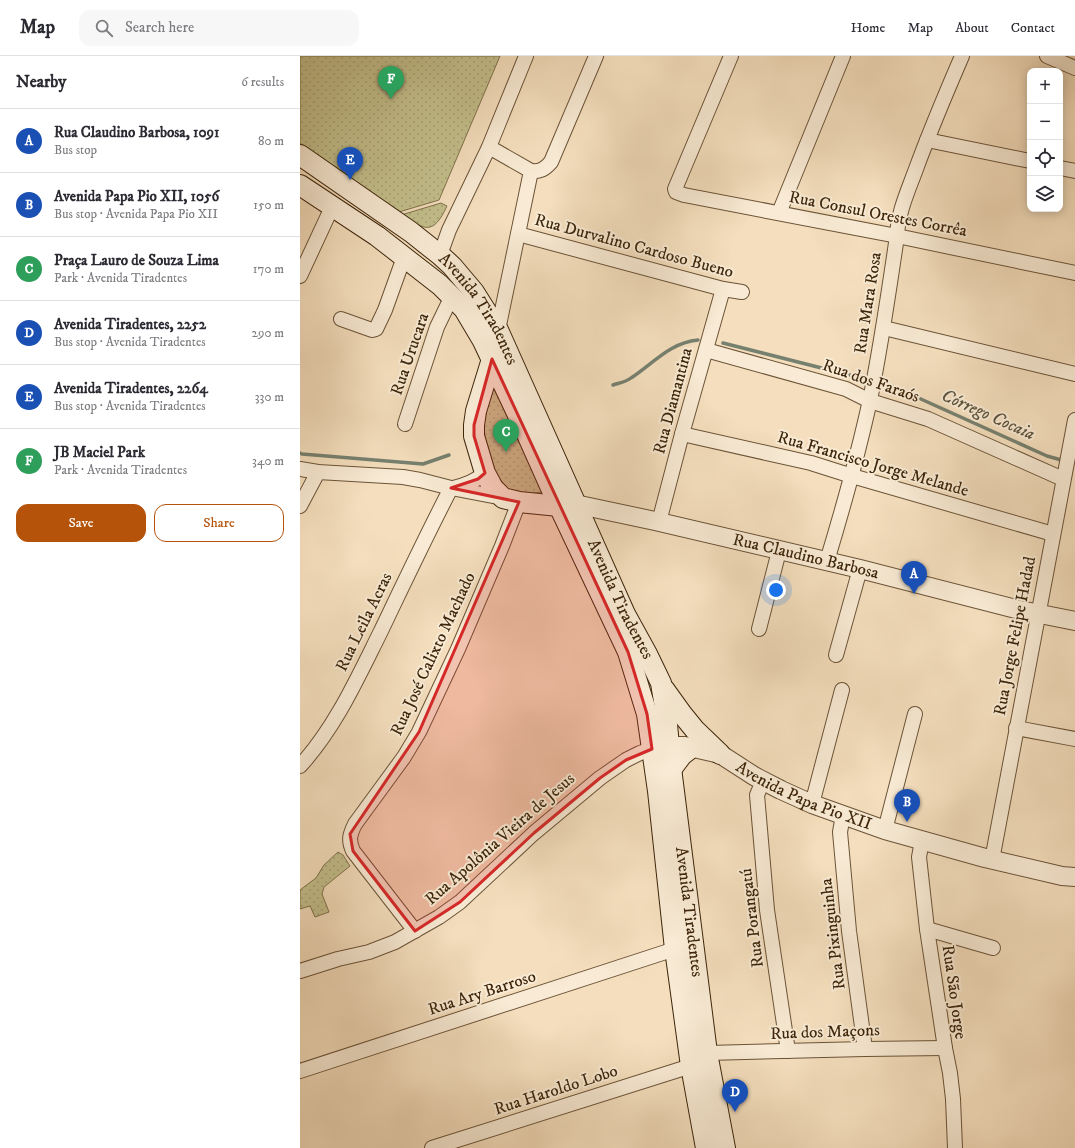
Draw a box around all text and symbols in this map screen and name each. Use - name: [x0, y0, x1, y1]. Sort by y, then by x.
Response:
- search box: [79, 10, 359, 46]
- text: Map: [20, 16, 55, 39]
- icon: search: [93, 17, 115, 39]
- text: Search here: [125, 18, 194, 37]
- text: Home: [851, 19, 885, 37]
- text: Map: [907, 19, 933, 37]
- text: About: [955, 19, 989, 37]
- text: Contact: [1011, 19, 1055, 37]
- pin: F: [378, 66, 404, 99]
- map controls: [1027, 68, 1063, 212]
- button: +: [1027, 68, 1063, 104]
- text: Nearby: [16, 71, 66, 93]
- text: 6 results: [241, 74, 284, 90]
- button: −: [1027, 104, 1063, 140]
- text: Rua Claudino Barbosa, 1091: [54, 123, 220, 142]
- text: A: [25, 133, 33, 149]
- text: 80 m: [258, 133, 284, 149]
- button: locate: [1027, 140, 1063, 176]
- text: Bus stop: [54, 142, 97, 158]
- pin: E: [337, 147, 363, 180]
- button: layers: [1027, 176, 1063, 212]
- street label: Rua Consul Orestes Corrêa: [787, 186, 970, 242]
- text: Avenida Papa Pio XII, 1056: [54, 187, 219, 206]
- text: B: [25, 197, 33, 213]
- text: 150 m: [253, 197, 284, 213]
- text: Bus stop · Avenida Papa Pio XII: [54, 206, 218, 222]
- street label: Rua Durvalino Cardoso Bueno: [532, 209, 736, 283]
- street label: Avenida Tiradentes: [434, 248, 523, 369]
- street label: Rua Mara Rosa: [849, 250, 887, 355]
- text: Praça Lauro de Souza Lima: [54, 251, 219, 270]
- text: C: [25, 261, 33, 277]
- text: 170 m: [253, 261, 284, 277]
- text: Park · Avenida Tiradentes: [54, 270, 187, 286]
- street label: Rua Urucara: [386, 309, 435, 398]
- text: Avenida Tiradentes, 2252: [54, 315, 206, 334]
- text: D: [24, 325, 34, 341]
- text: 290 m: [252, 325, 284, 341]
- text: Bus stop · Avenida Tiradentes: [54, 334, 206, 350]
- street label: Rua Diamantina: [648, 345, 698, 457]
- street label: Rua dos Faraós: [820, 354, 923, 408]
- text: Avenida Tiradentes, 2264: [54, 379, 208, 398]
- water label: Córrego Cocaia: [938, 385, 1038, 445]
- text: E: [24, 389, 34, 405]
- text: 330 m: [255, 389, 284, 405]
- text: Bus stop · Avenida Tiradentes: [54, 398, 206, 414]
- pin: C: [493, 419, 519, 452]
- street label: Rua Francisco Jorge Melande: [775, 426, 971, 502]
- text: JB Maciel Park: [54, 443, 145, 462]
- text: F: [25, 453, 33, 469]
- text: 340 m: [252, 453, 284, 469]
- text: Park · Avenida Tiradentes: [54, 462, 187, 478]
- button: Save: [16, 504, 146, 542]
- button: Share: [154, 504, 284, 542]
- street label: Rua Claudino Barbosa: [731, 529, 882, 585]
- street label: Avenida Tiradentes: [582, 536, 659, 663]
- street label: Rua Jorge Felipe Hadad: [989, 554, 1041, 717]
- pin: A: [901, 561, 927, 594]
- street label: Rua Leila Acras: [331, 569, 398, 675]
- street label: Rua José Calixto Machado: [385, 569, 481, 739]
- your location: [766, 580, 786, 600]
- street label: Avenida Papa Pio XII: [731, 756, 875, 835]
- street label: Rua Apolônia Vieira de Jesus: [421, 768, 580, 910]
- pin: B: [894, 789, 920, 822]
- street label: Avenida Tiradentes: [670, 846, 708, 978]
- street label: Rua Porangatú: [735, 867, 769, 969]
- street label: Rua Pixinguinha: [815, 876, 851, 991]
- street label: Rua São Jorge: [937, 944, 971, 1040]
- street label: Rua Ary Barroso: [425, 965, 539, 1021]
- street label: Rua dos Maçons: [770, 1019, 880, 1045]
- street label: Rua Haroldo Lobo: [491, 1060, 621, 1120]
- pin: D: [722, 1079, 748, 1112]

